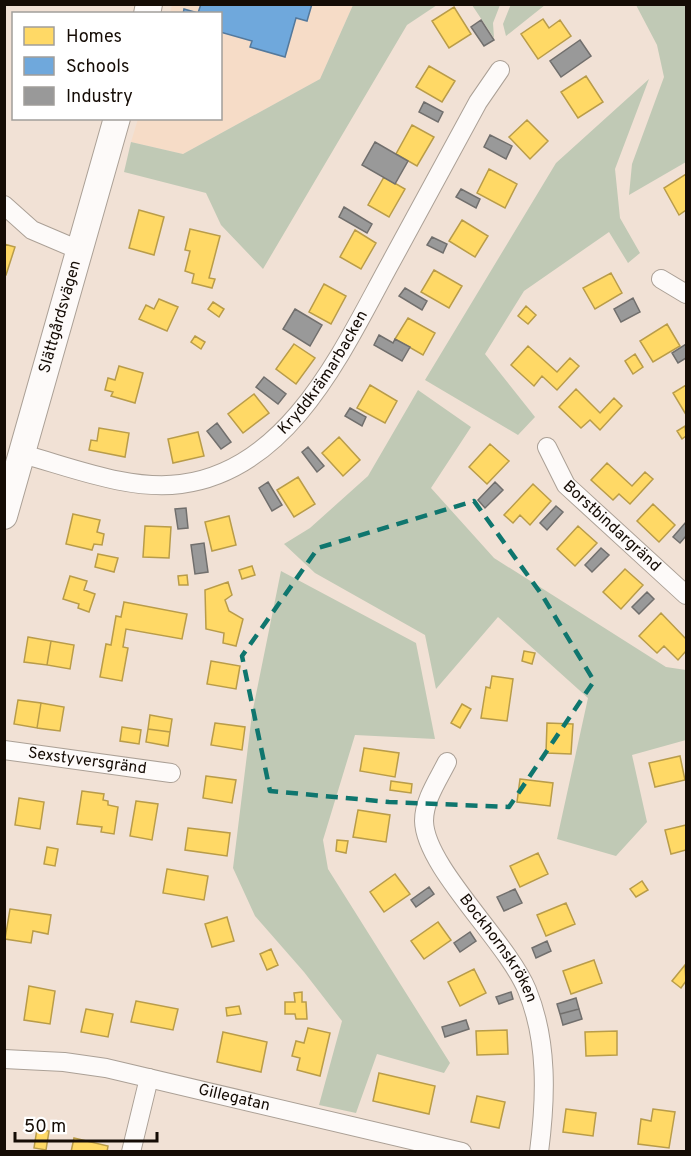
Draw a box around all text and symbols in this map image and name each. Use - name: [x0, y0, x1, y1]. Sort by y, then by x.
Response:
- legend: [12, 12, 222, 120]
- text: Homes: [66, 26, 122, 49]
- text: Schools: [66, 56, 129, 79]
- text: Industry: [66, 86, 133, 109]
- street label: Slättgårdsvägen: [35, 258, 86, 376]
- street label: Kryddkrämarbacken: [274, 307, 373, 439]
- street label: Borstbindargränd: [558, 477, 665, 577]
- street label: Sexstyversgränd: [27, 743, 148, 780]
- street label: Bockhornskröken: [454, 890, 541, 1005]
- street label: Gillegatan: [196, 1080, 272, 1116]
- scale bar: [15, 1105, 158, 1143]
- text: 50 m: [24, 1116, 66, 1139]

